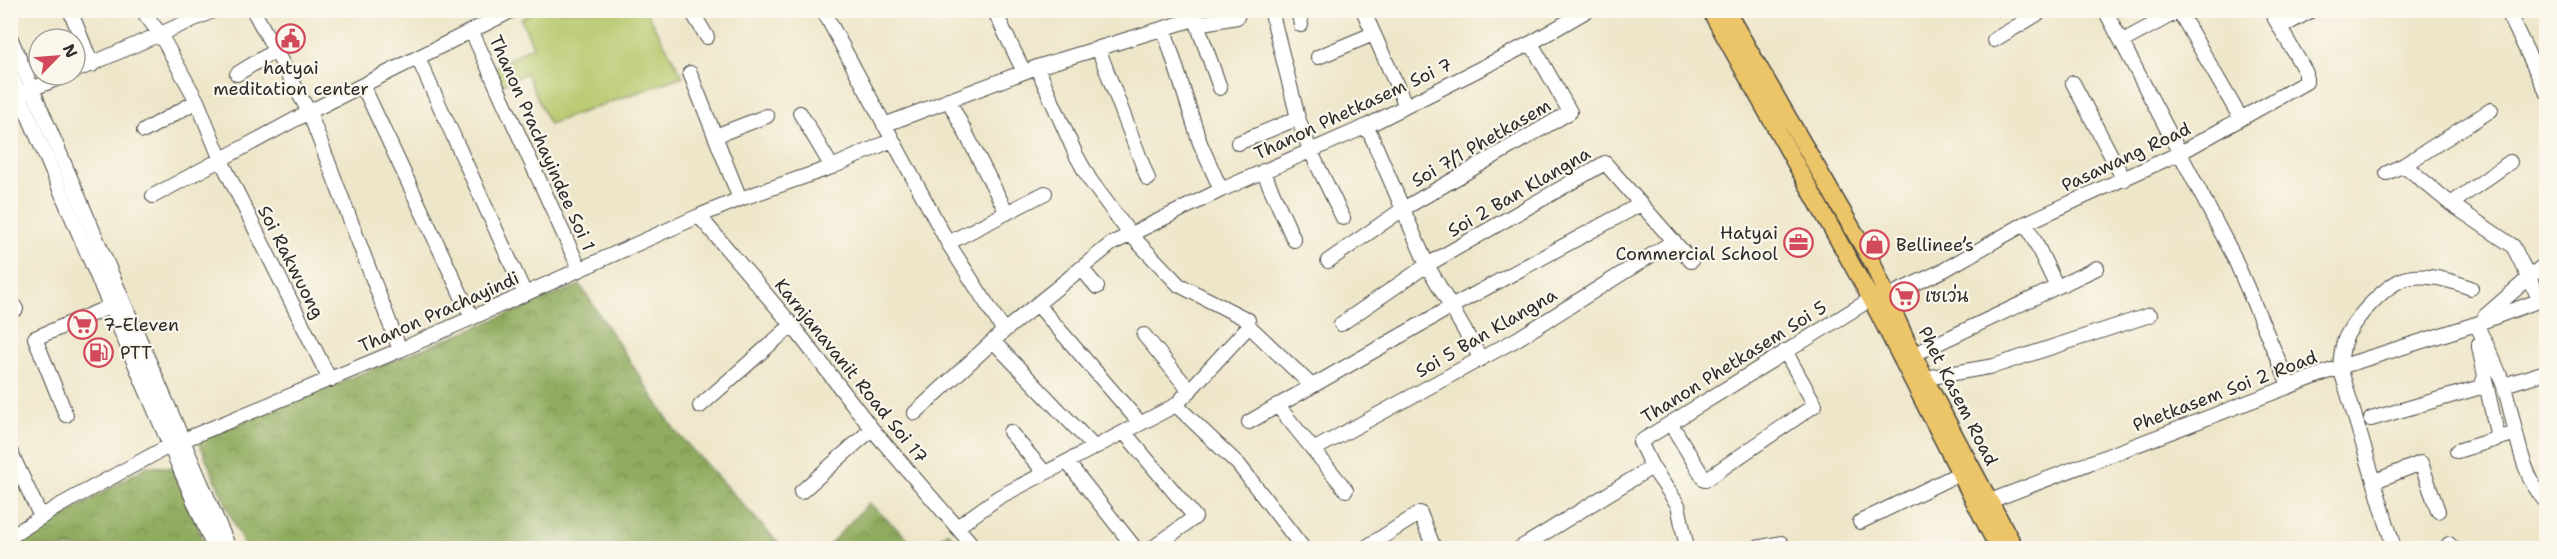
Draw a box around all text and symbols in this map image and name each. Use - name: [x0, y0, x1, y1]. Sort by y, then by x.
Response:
- public building icon: hatyai meditation center: [275, 23, 307, 55]
- north arrow: [27, 27, 87, 87]
- street label: Thanon Prachayindee Soi 1: [484, 31, 600, 255]
- text: N: [58, 41, 82, 61]
- street label: Thanon Phetkasem Soi 7: [1250, 53, 1456, 165]
- place label: hatyai meditation center: [213, 56, 369, 101]
- street label: Soi 7/1 Phetkasem: [1407, 93, 1555, 193]
- street label: Pasawang Road: [2058, 117, 2194, 197]
- street label: Soi 2 Ban Klangna: [1443, 141, 1595, 243]
- street label: Soi Rakwuong: [252, 201, 330, 323]
- place label: Hatyai Commercial School: [1616, 221, 1779, 266]
- office icon: Hatyai Commercial School: [1783, 227, 1815, 259]
- shop icon: Bellinee’s: [1859, 229, 1891, 261]
- place label: Bellinee’s: [1896, 233, 1974, 257]
- street label: Thanon Prachayindi: [355, 266, 523, 358]
- street label: Karnjanavanit Road Soi 17: [769, 274, 933, 468]
- supermarket icon: เซเว่น: [1888, 280, 1920, 312]
- street label: Soi 5 Ban Klangna: [1411, 283, 1561, 383]
- place label: เซเว่น: [1925, 284, 1968, 308]
- street label: Thanon Phetkasem Soi 5: [1637, 295, 1831, 429]
- supermarket icon: 7-Eleven: [66, 309, 98, 341]
- place label: 7-Eleven: [103, 313, 179, 337]
- street label: Phet Kasem Road: [1913, 322, 2003, 470]
- fuel station icon: PTT: [83, 337, 115, 369]
- place label: PTT: [120, 341, 152, 365]
- street label: Phetkasem Soi 2 Road: [2129, 345, 2321, 437]

